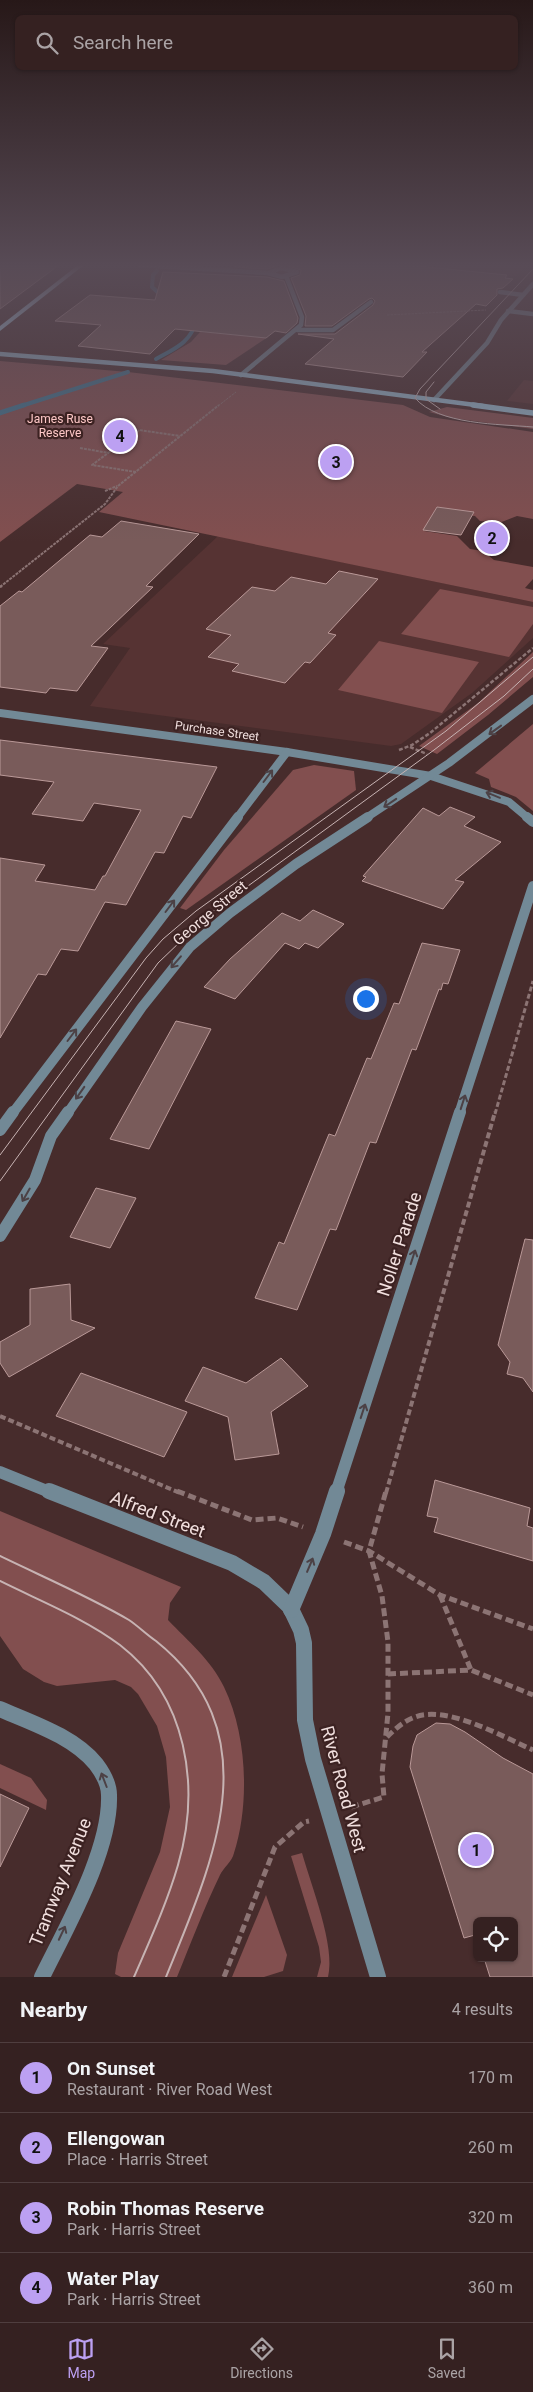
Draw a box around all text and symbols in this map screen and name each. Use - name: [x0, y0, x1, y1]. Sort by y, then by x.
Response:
- search box: [15, 15, 518, 70]
- icon: search: [33, 29, 61, 57]
- text: Search here: [73, 31, 173, 54]
- park label: James Ruse Reserve: [27, 412, 93, 440]
- pin: 4: [104, 417, 136, 455]
- pin: 3: [320, 443, 352, 481]
- pin: 2: [476, 519, 508, 557]
- street label: Purchase Street: [174, 718, 260, 744]
- one-way arrow: [489, 724, 502, 735]
- one-way arrow: [263, 770, 274, 783]
- one-way arrow: [485, 790, 500, 799]
- one-way arrow: [383, 798, 397, 808]
- street label: George Street: [169, 877, 251, 949]
- one-way arrow: [165, 899, 175, 913]
- one-way arrow: [171, 956, 182, 969]
- your location: [353, 986, 379, 1012]
- one-way arrow: [67, 1028, 77, 1042]
- one-way arrow: [75, 1086, 86, 1099]
- one-way arrow: [459, 1095, 468, 1110]
- one-way arrow: [21, 1188, 31, 1202]
- street label: Noller Parade: [372, 1189, 426, 1299]
- one-way arrow: [409, 1249, 418, 1265]
- one-way arrow: [359, 1404, 368, 1420]
- street label: Alfred Street: [108, 1486, 209, 1542]
- one-way arrow: [306, 1558, 316, 1573]
- street label: River Road West: [317, 1723, 371, 1855]
- one-way arrow: [99, 1773, 108, 1788]
- street label: Tramway Avenue: [25, 1815, 95, 1949]
- pin: 1: [460, 1831, 492, 1869]
- map controls: [473, 1917, 518, 1962]
- button: locate: [473, 1917, 518, 1962]
- one-way arrow: [58, 1926, 68, 1941]
- text: Nearby: [20, 1998, 87, 2022]
- text: 4 results: [452, 2000, 513, 2019]
- text: On Sunset: [67, 2057, 155, 2080]
- text: 1: [31, 2068, 41, 2087]
- text: 170 m: [468, 2068, 513, 2087]
- text: Restaurant · River Road West: [67, 2080, 272, 2099]
- text: Ellengowan: [67, 2127, 165, 2150]
- text: 2: [31, 2138, 41, 2157]
- text: 260 m: [468, 2138, 513, 2157]
- text: Place · Harris Street: [67, 2150, 208, 2169]
- text: Robin Thomas Reserve: [67, 2197, 264, 2220]
- text: 3: [31, 2208, 41, 2227]
- text: 320 m: [468, 2208, 513, 2227]
- text: Park · Harris Street: [67, 2220, 201, 2239]
- text: Water Play: [67, 2267, 159, 2290]
- text: 4: [31, 2278, 41, 2297]
- text: 360 m: [468, 2278, 513, 2297]
- text: Park · Harris Street: [67, 2290, 201, 2309]
- tab: Map: [67, 2335, 95, 2381]
- tab: Directions: [230, 2335, 293, 2381]
- tab: Saved: [428, 2335, 466, 2381]

